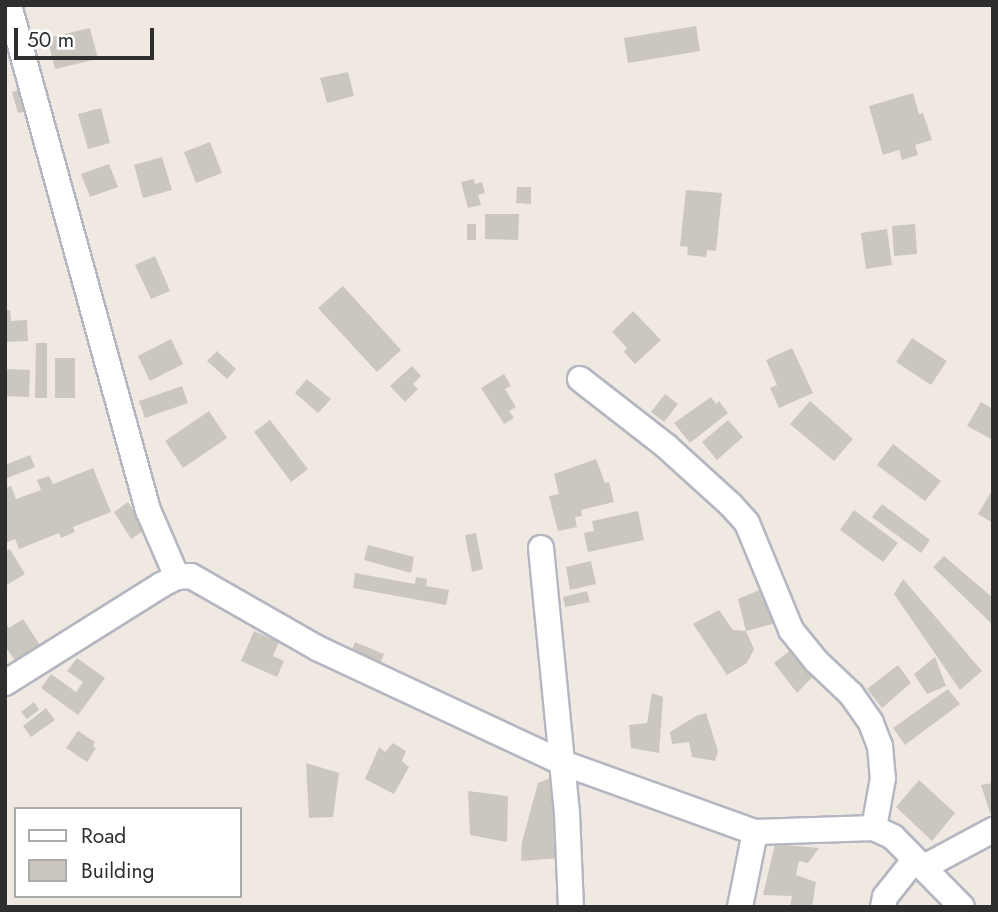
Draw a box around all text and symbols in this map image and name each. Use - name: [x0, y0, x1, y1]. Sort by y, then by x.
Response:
- scale bar: [18, 14, 158, 58]
- text: 50 m: [27, 25, 74, 55]
- legend: [14, 807, 242, 898]
- text: Road: [81, 821, 126, 851]
- text: Building: [81, 856, 154, 886]

